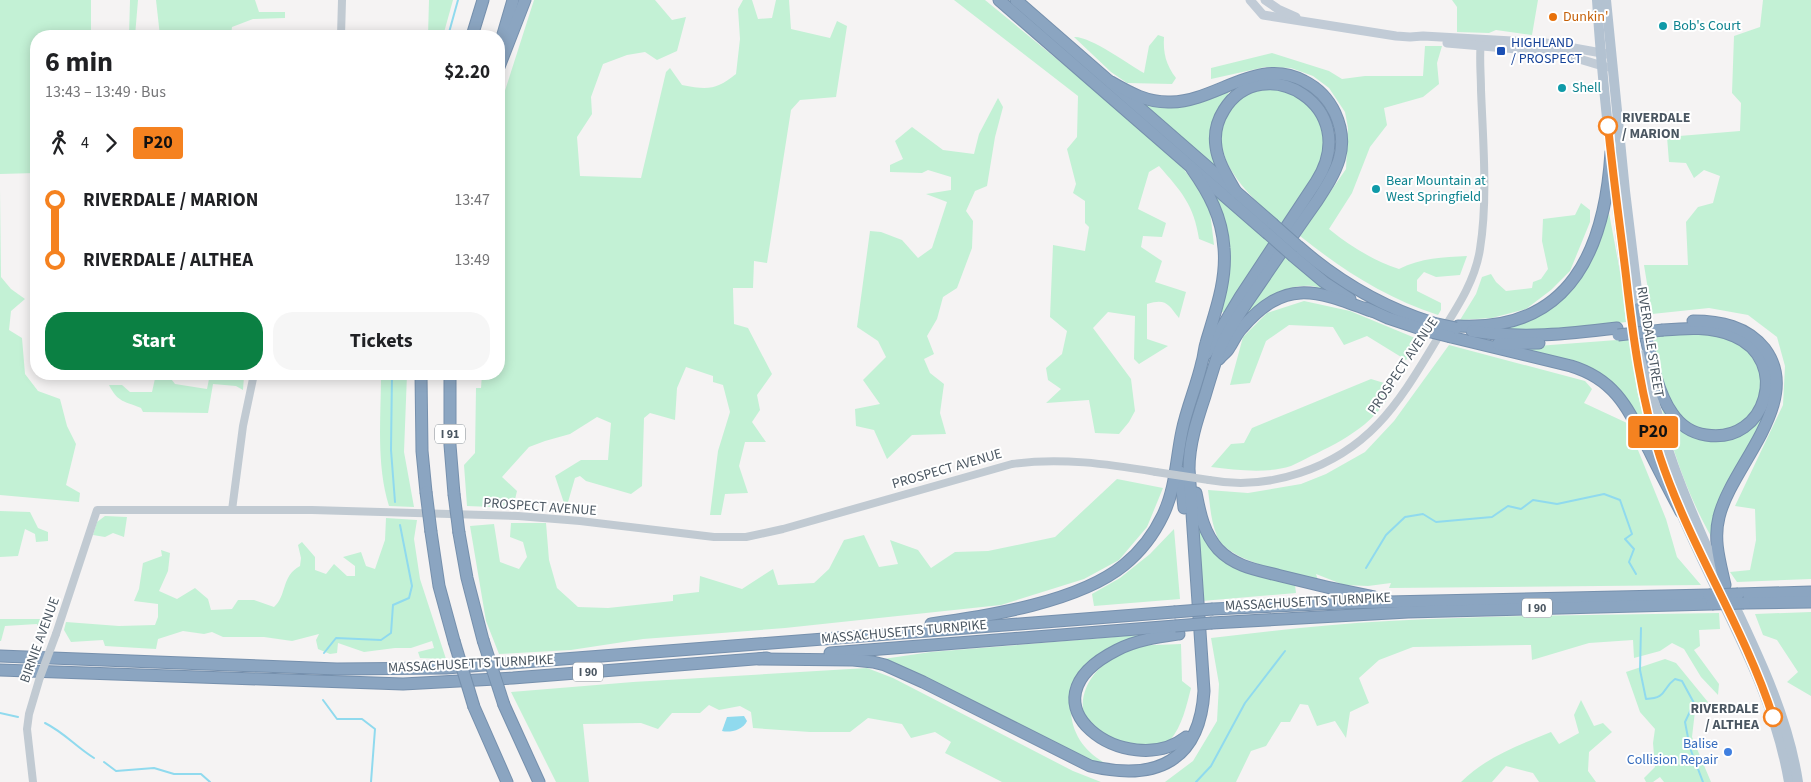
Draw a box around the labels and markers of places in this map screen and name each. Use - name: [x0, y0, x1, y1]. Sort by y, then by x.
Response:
- place label: Dunkin': [1563, 7, 1608, 27]
- marker: Dunkin': [1547, 11, 1559, 23]
- place label: Bob's Court: [1673, 16, 1741, 36]
- marker: Bob's Court: [1657, 20, 1669, 32]
- place label: HIGHLAND / PROSPECT: [1511, 33, 1582, 69]
- marker: HIGHLAND / PROSPECT: [1495, 45, 1507, 57]
- place label: Shell: [1572, 78, 1602, 98]
- marker: Shell: [1556, 82, 1568, 94]
- place label: RIVERDALE / MARION: [1622, 108, 1691, 144]
- marker: RIVERDALE / MARION: [1598, 116, 1618, 136]
- place label: Bear Mountain at West Springfield: [1386, 171, 1486, 207]
- marker: Bear Mountain at West Springfield: [1370, 183, 1382, 195]
- place label: RIVERDALE / ALTHEA: [1690, 699, 1760, 735]
- marker: RIVERDALE / ALTHEA: [1763, 707, 1783, 727]
- place label: Balise Collision Repair: [1627, 734, 1718, 770]
- marker: Balise Collision Repair: [1722, 746, 1734, 758]

